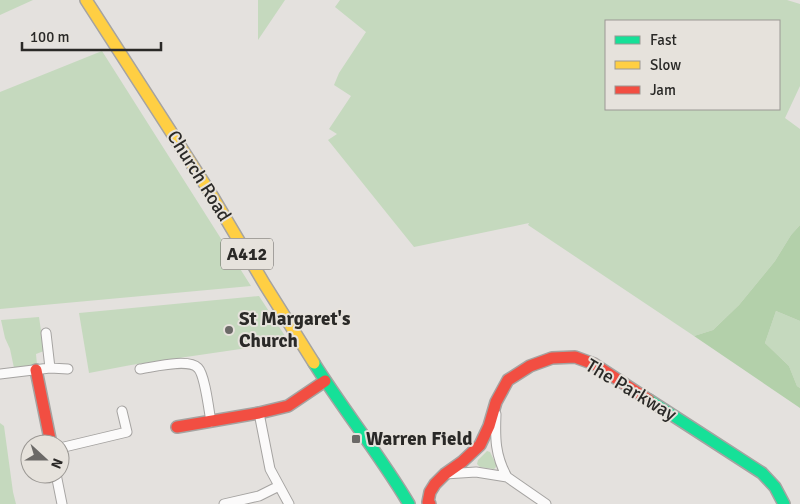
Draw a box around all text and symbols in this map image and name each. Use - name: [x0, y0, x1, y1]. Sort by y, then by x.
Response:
- scale bar: [22, 20, 161, 52]
- legend: [605, 20, 780, 110]
- text: 100 m: [30, 28, 70, 46]
- text: Fast: [650, 31, 677, 49]
- text: Slow: [650, 56, 681, 74]
- text: Jam: [650, 81, 676, 99]
- street label: Church Road: [162, 126, 236, 226]
- road number: A412: [221, 238, 273, 270]
- place label: St Margaret's Church: [239, 307, 350, 353]
- marker: St Margaret's Church: [223, 324, 235, 336]
- street label: The Parkway: [581, 354, 681, 427]
- place label: Warren Field: [366, 427, 472, 451]
- marker: Warren Field: [350, 433, 362, 445]
- north arrow: [20, 434, 70, 484]
- text: N: [47, 456, 66, 471]

